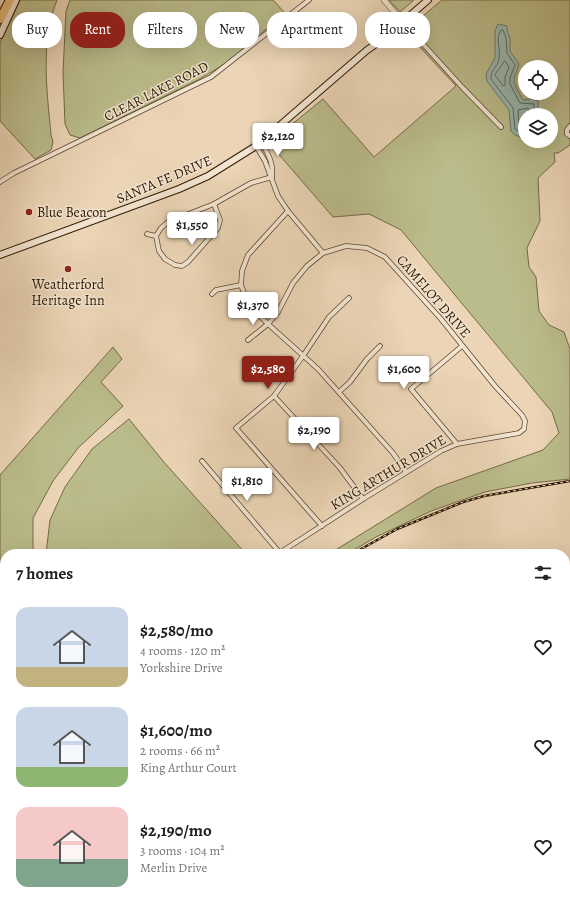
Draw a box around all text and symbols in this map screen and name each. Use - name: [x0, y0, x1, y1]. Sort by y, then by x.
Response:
- chip: Buy: [12, 12, 62, 48]
- chip: Rent: [70, 12, 125, 48]
- chip: Filters: [133, 12, 197, 48]
- chip: New: [205, 12, 259, 48]
- chip: Apartment: [267, 12, 357, 48]
- chip: House: [365, 12, 430, 48]
- street label: CLEAR LAKE ROAD: [101, 57, 212, 126]
- map controls: [518, 60, 558, 148]
- button: locate: [518, 60, 558, 100]
- button: layers: [518, 108, 558, 148]
- pin: $2,120: [245, 123, 311, 157]
- text: $2,120: [261, 127, 295, 144]
- street label: SANTA FE DRIVE: [113, 151, 215, 208]
- place label: Blue Beacon: [37, 203, 107, 222]
- marker: Blue Beacon: [24, 207, 34, 217]
- pin: $1,550: [159, 212, 225, 246]
- text: $1,550: [176, 216, 208, 233]
- street label: CAMELOT DRIVE: [392, 251, 475, 342]
- marker: Weatherford Heritage Inn: [63, 264, 73, 274]
- place label: Weatherford Heritage Inn: [31, 275, 105, 310]
- pin: $1,370: [220, 292, 286, 326]
- text: $1,370: [237, 296, 269, 313]
- pin: $2,580: [235, 356, 301, 390]
- pin: $1,600: [371, 356, 437, 390]
- text: $2,580: [251, 360, 285, 377]
- text: $1,600: [387, 360, 421, 377]
- pin: $2,190: [281, 417, 347, 451]
- text: $2,190: [297, 421, 331, 438]
- street label: KING ARTHUR DRIVE: [327, 430, 450, 515]
- pin: $1,810: [214, 468, 280, 502]
- text: $1,810: [231, 472, 263, 489]
- text: 7 homes: [16, 562, 73, 585]
- icon: filters: [532, 562, 554, 584]
- text: $2,580/mo: [140, 619, 213, 642]
- icon: home: [48, 623, 96, 671]
- icon: heart: [532, 636, 554, 658]
- text: 4 rooms · 120 m²: [140, 642, 225, 659]
- text: Yorkshire Drive: [140, 659, 223, 676]
- text: $1,600/mo: [140, 719, 212, 742]
- icon: home: [48, 723, 96, 771]
- icon: heart: [532, 736, 554, 758]
- text: 2 rooms · 66 m²: [140, 742, 220, 759]
- text: King Arthur Court: [140, 759, 237, 776]
- text: $2,190/mo: [140, 819, 212, 842]
- icon: home: [48, 823, 96, 871]
- icon: heart: [532, 836, 554, 858]
- text: 3 rooms · 104 m²: [140, 842, 224, 859]
- text: Merlin Drive: [140, 859, 207, 876]

